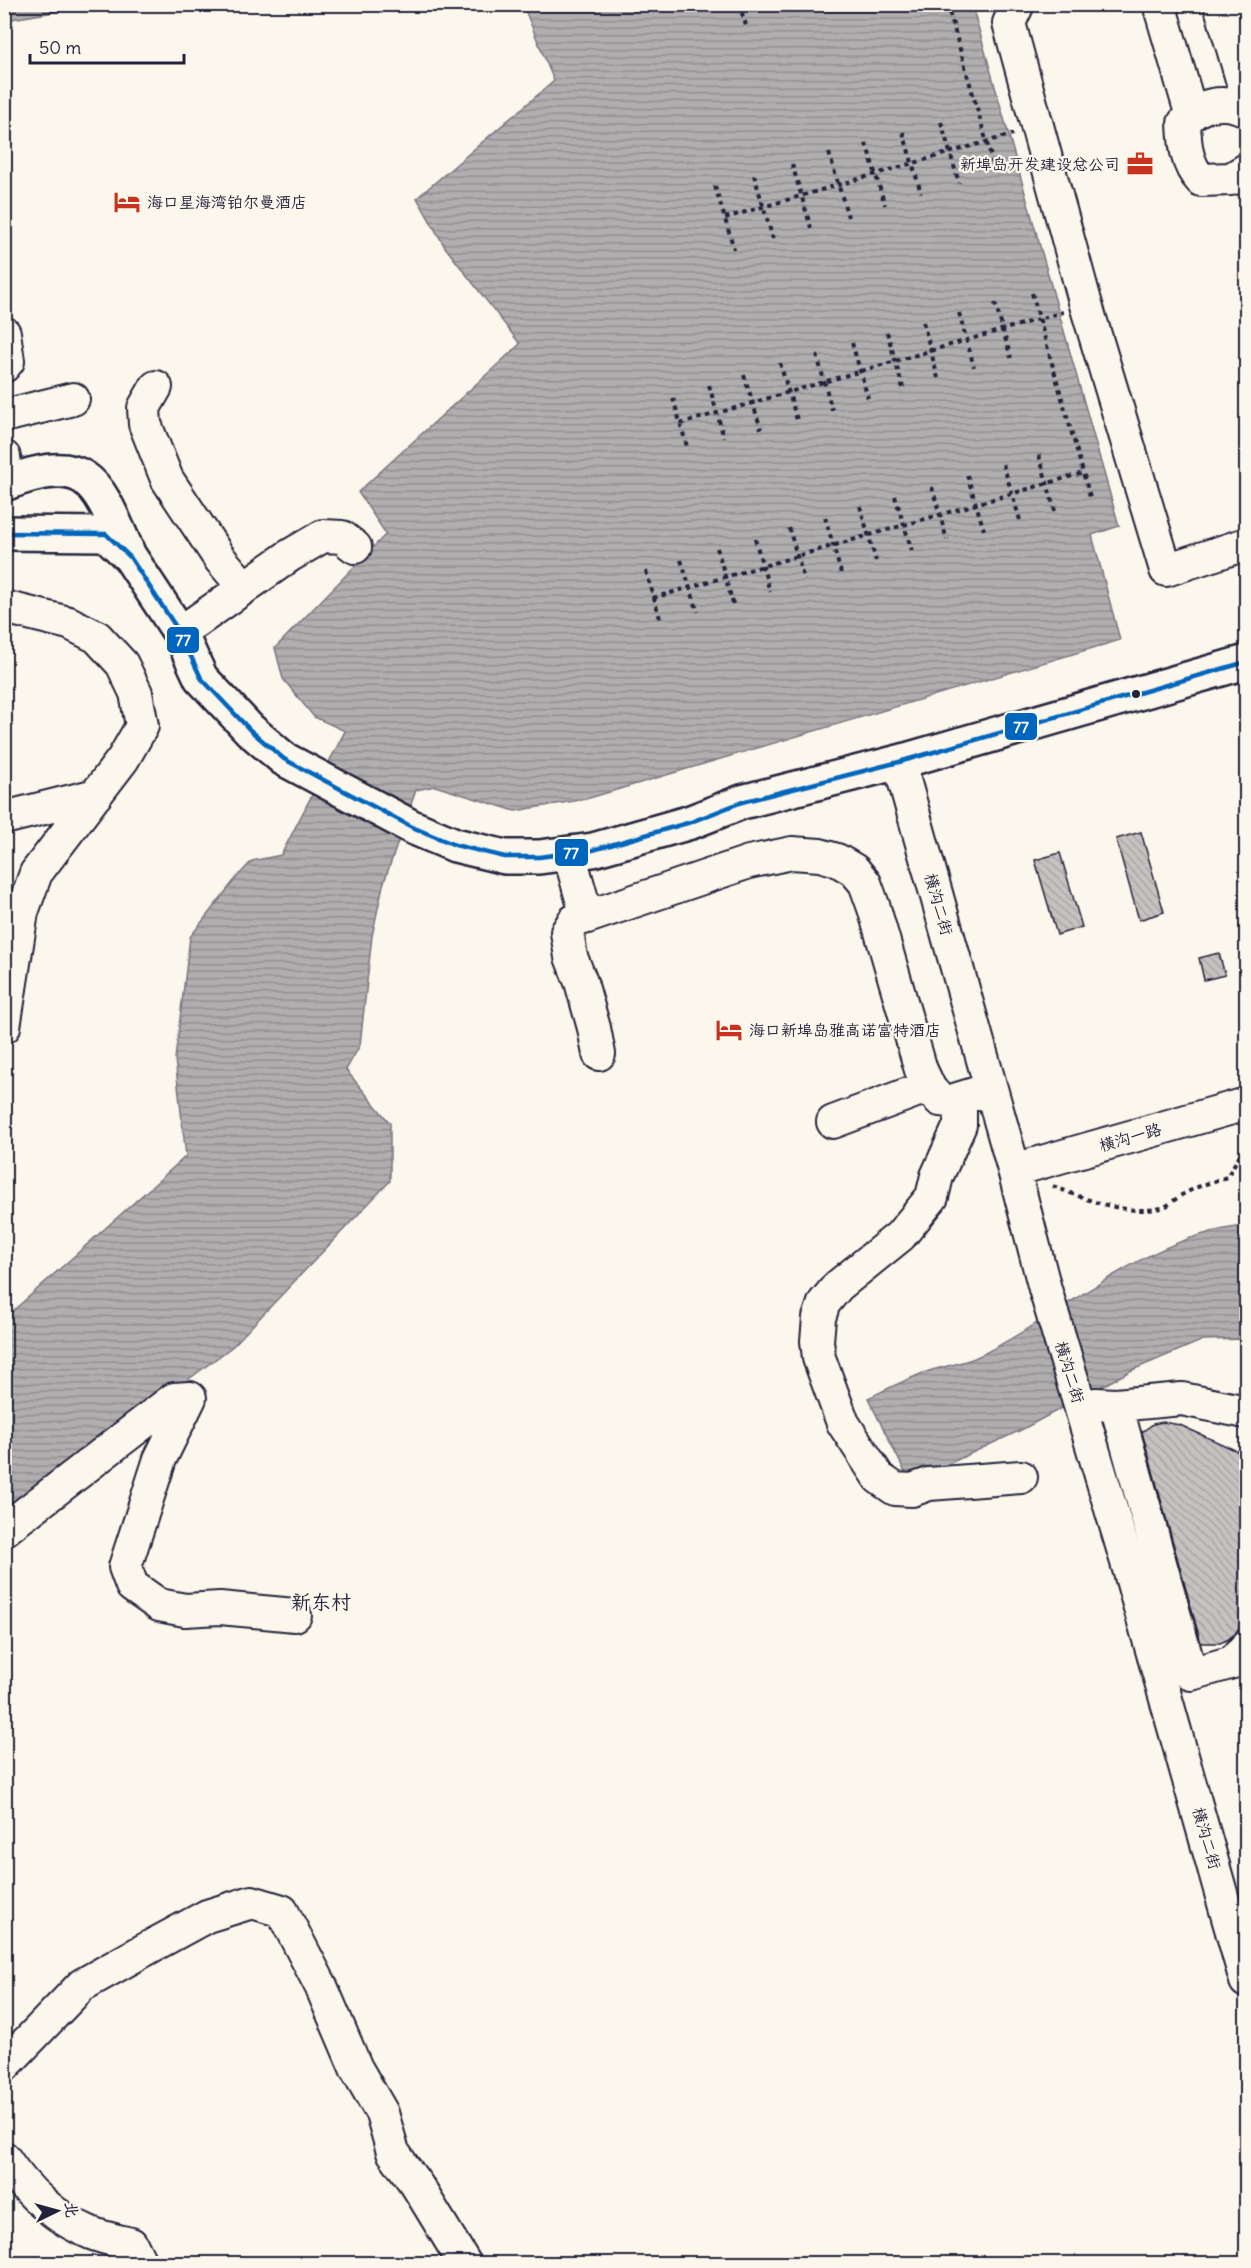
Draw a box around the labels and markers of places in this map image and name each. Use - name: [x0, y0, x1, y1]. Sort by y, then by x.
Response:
- office icon: 新埠岛开发建设总公司: [1125, 149, 1155, 179]
- place label: 新埠岛开发建设总公司: [960, 154, 1120, 174]
- hotel icon: 海口星海湾铂尔曼酒店: [112, 187, 142, 217]
- place label: 海口星海湾铂尔曼酒店: [147, 192, 307, 212]
- unlabelled marker: [1130, 688, 1142, 700]
- hotel icon: 海口新埠岛雅高诺富特酒店: [714, 1015, 744, 1045]
- place label: 海口新埠岛雅高诺富特酒店: [749, 1020, 941, 1040]

